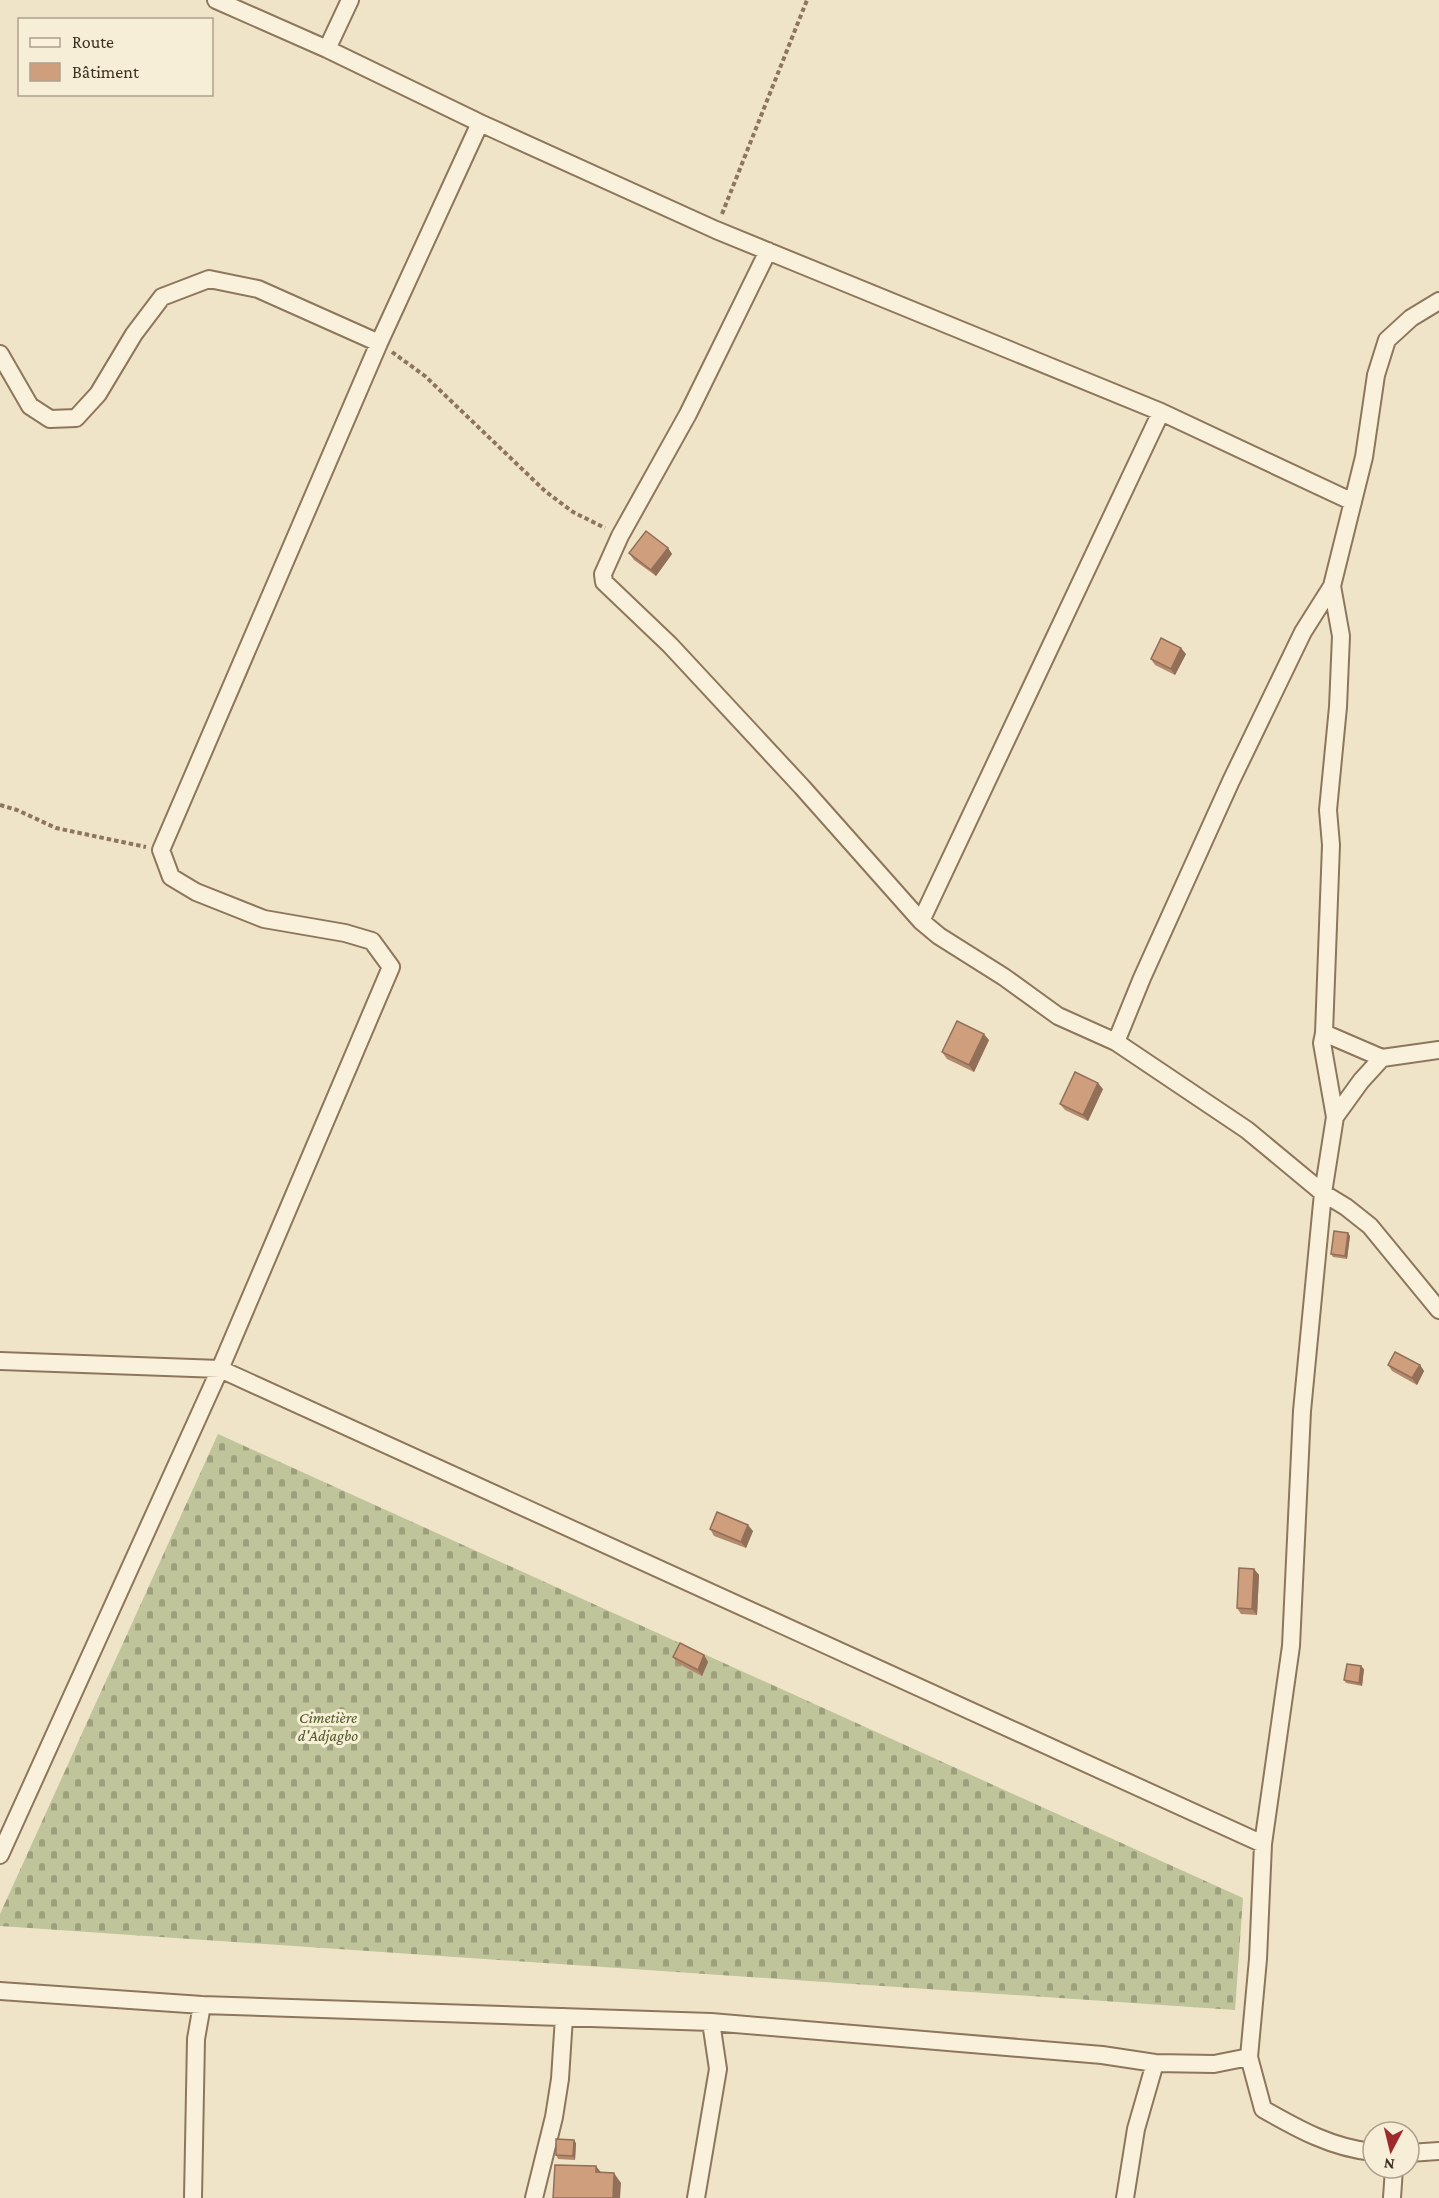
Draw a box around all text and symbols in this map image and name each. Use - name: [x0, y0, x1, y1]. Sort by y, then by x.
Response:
- legend: [18, 18, 213, 96]
- text: Route: [72, 32, 114, 52]
- text: Bâtiment: [72, 62, 140, 82]
- park label: Cimetière d'Adjagbo: [298, 1709, 358, 1745]
- north arrow: [1361, 2120, 1421, 2180]
- text: N: [1383, 2155, 1396, 2173]

